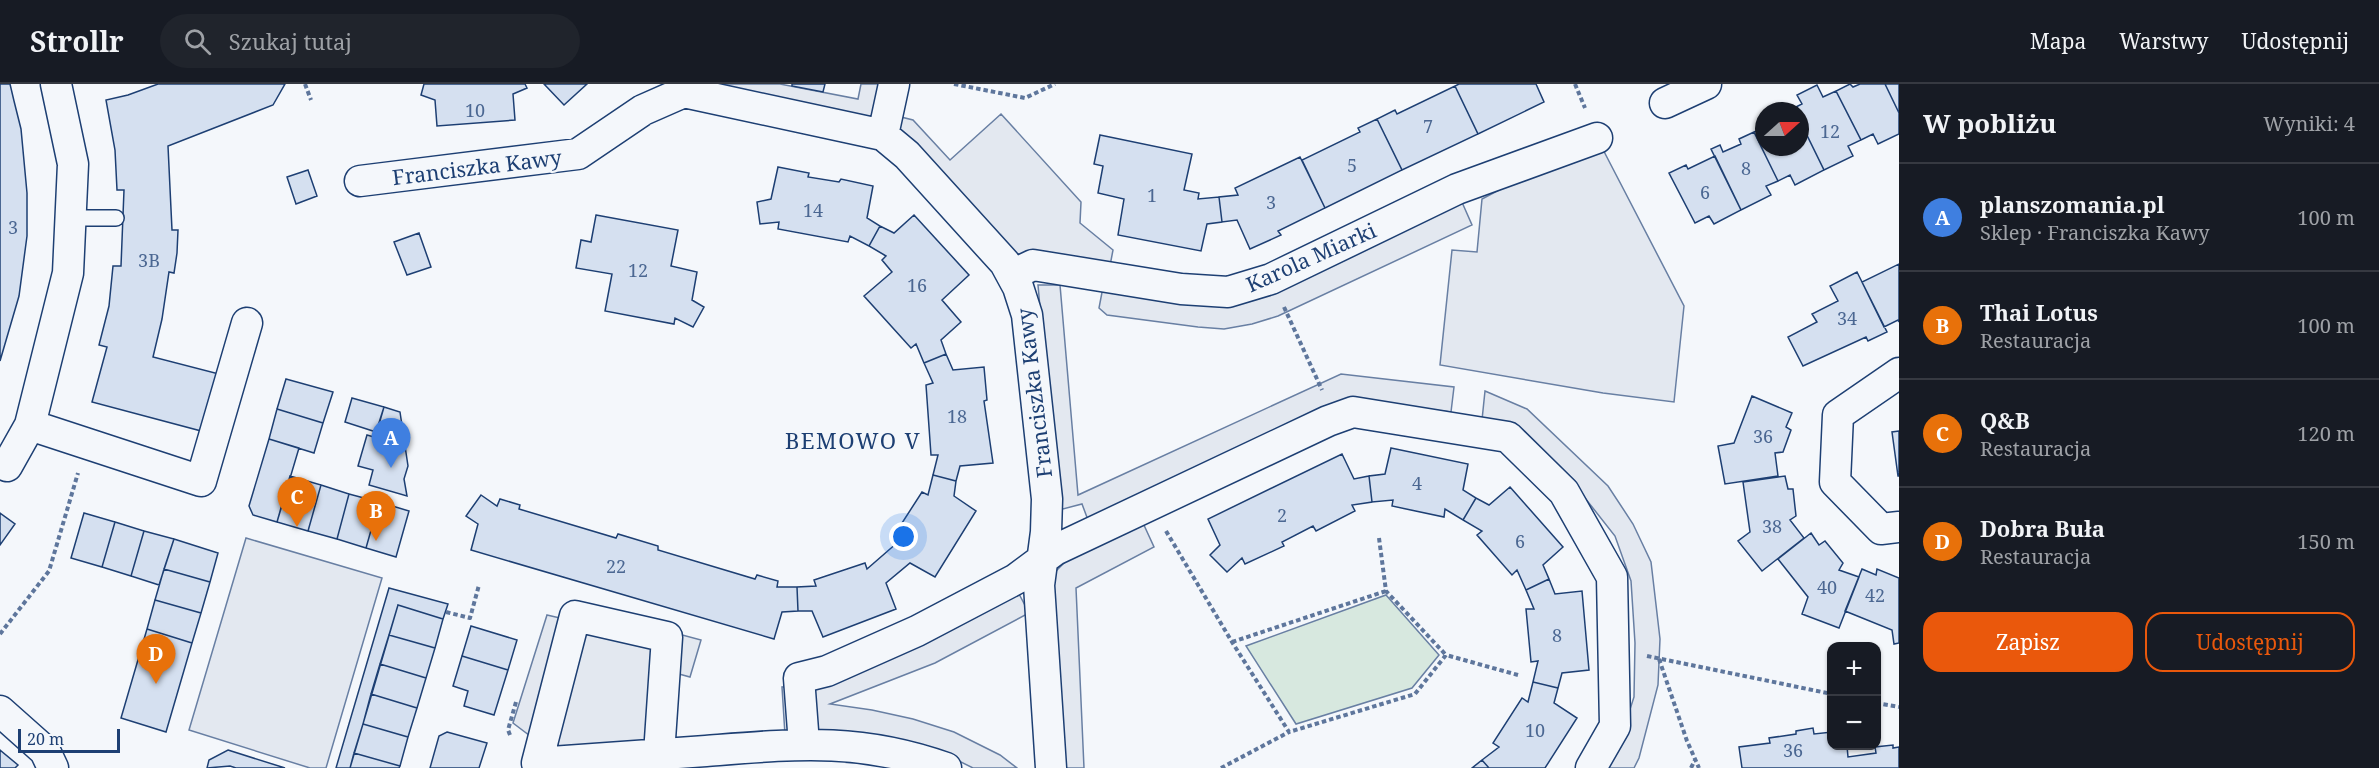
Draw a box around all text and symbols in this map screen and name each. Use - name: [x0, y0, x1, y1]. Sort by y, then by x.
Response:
- search box: [160, 14, 580, 68]
- text: Strollr: [30, 22, 124, 60]
- icon: search: [181, 25, 214, 58]
- text: Szukaj tutaj: [229, 26, 352, 56]
- text: Mapa: [2030, 27, 2086, 55]
- text: Warstwy: [2119, 27, 2208, 55]
- text: Udostępnij: [2241, 27, 2349, 55]
- house number: 10: [465, 98, 485, 122]
- north arrow: [1755, 102, 1809, 156]
- text: W pobliżu: [1923, 105, 2057, 141]
- text: Wyniki: 4: [2263, 110, 2355, 137]
- house number: 7: [1423, 114, 1433, 138]
- house number: 12: [1820, 119, 1840, 143]
- street label: Franciszka Kawy: [391, 143, 563, 191]
- house number: 5: [1347, 153, 1357, 177]
- house number: 8: [1741, 156, 1751, 180]
- house number: 6: [1700, 180, 1710, 204]
- house number: 1: [1147, 183, 1157, 207]
- text: planszomania.pl: [1980, 189, 2164, 219]
- house number: 3: [1266, 190, 1276, 214]
- house number: 14: [803, 198, 823, 222]
- text: A: [1935, 204, 1950, 231]
- text: 100 m: [2297, 204, 2355, 231]
- house number: 3: [8, 215, 18, 239]
- street label: Karola Miarki: [1242, 216, 1381, 298]
- text: Sklep · Franciszka Kawy: [1980, 219, 2210, 246]
- house number: 3B: [138, 248, 160, 272]
- house number: 12: [628, 258, 648, 282]
- house number: 16: [907, 273, 927, 297]
- text: Thai Lotus: [1980, 297, 2098, 327]
- house number: 34: [1837, 306, 1857, 330]
- street label: Franciszka Kawy: [1010, 307, 1058, 479]
- text: B: [1936, 312, 1949, 339]
- text: 100 m: [2297, 312, 2355, 339]
- text: Restauracja: [1980, 327, 2091, 354]
- house number: 18: [947, 404, 967, 428]
- text: Q&B: [1980, 405, 2030, 435]
- pin: A: [372, 418, 410, 468]
- text: C: [1936, 420, 1949, 447]
- text: 120 m: [2297, 420, 2355, 447]
- house number: 36: [1753, 424, 1773, 448]
- district label: BEMOWO V: [785, 425, 921, 455]
- text: Restauracja: [1980, 435, 2091, 462]
- house number: 4: [1412, 471, 1422, 495]
- pin: C: [278, 478, 316, 527]
- pin: B: [356, 492, 395, 541]
- house number: 2: [1277, 503, 1287, 527]
- text: Dobra Buła: [1980, 513, 2105, 543]
- house number: 38: [1762, 514, 1782, 538]
- your location: [889, 522, 918, 551]
- text: D: [1935, 528, 1950, 555]
- text: 150 m: [2297, 528, 2355, 555]
- house number: 6: [1515, 529, 1525, 553]
- text: Restauracja: [1980, 543, 2091, 570]
- house number: 22: [606, 554, 626, 578]
- house number: 40: [1817, 575, 1837, 599]
- house number: 42: [1865, 583, 1885, 607]
- button: Zapisz: [1923, 612, 2133, 672]
- button: Udostępnij: [2145, 612, 2355, 672]
- house number: 8: [1552, 623, 1562, 647]
- pin: D: [136, 634, 176, 684]
- map controls: [1827, 642, 1881, 750]
- button: +: [1827, 642, 1881, 696]
- button: −: [1827, 696, 1881, 750]
- house number: 10: [1525, 718, 1545, 742]
- scale bar: [18, 726, 120, 754]
- text: 20 m: [27, 728, 64, 750]
- house number: 36: [1783, 738, 1803, 762]

